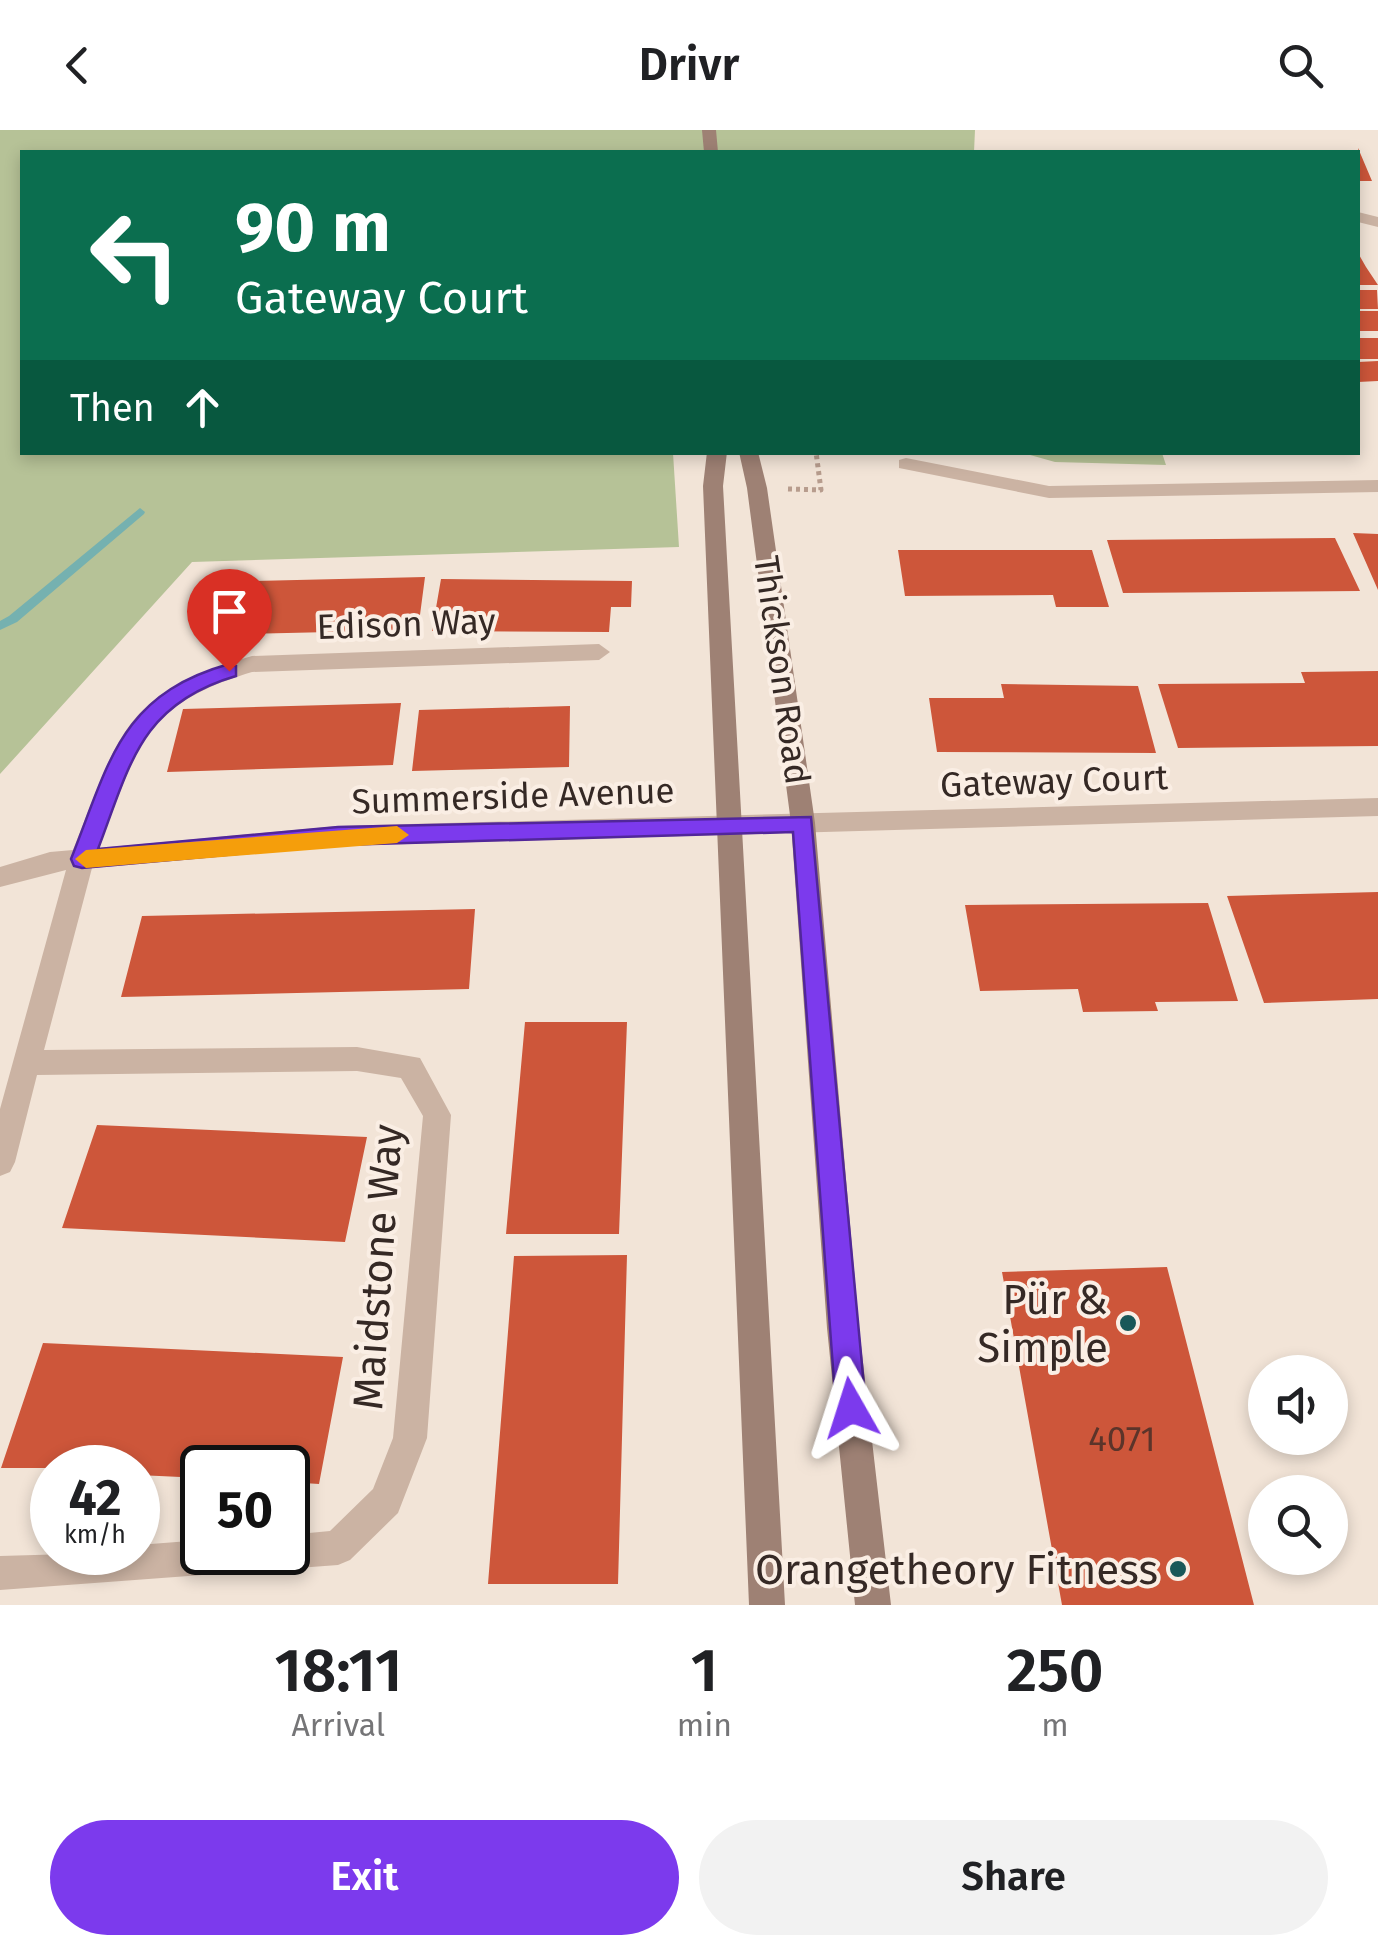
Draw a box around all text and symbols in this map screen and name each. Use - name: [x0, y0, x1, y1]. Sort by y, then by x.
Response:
- icon: back: [50, 38, 105, 93]
- text: Drivr: [639, 38, 739, 92]
- icon: search: [1273, 38, 1328, 93]
- text: 90 m: [235, 186, 391, 270]
- icon: left: [70, 190, 200, 320]
- text: Gateway Court: [235, 271, 528, 325]
- icon: ahead: [175, 380, 230, 435]
- text: Then: [70, 385, 155, 431]
- street label: Thickson Road: [745, 553, 819, 787]
- pin: [187, 569, 272, 672]
- icon: arrive: [202, 584, 257, 639]
- street label: Edison Way: [316, 600, 496, 648]
- street label: Gateway Court: [939, 756, 1169, 806]
- street label: Summerside Avenue: [351, 769, 675, 823]
- street label: Maidstone Way: [343, 1122, 413, 1412]
- place label: Pür & Simple: [977, 1275, 1108, 1373]
- marker: Pür & Simple: [1117, 1312, 1139, 1334]
- map controls: [1248, 1355, 1348, 1575]
- button: sound: [1248, 1355, 1348, 1455]
- position arrow: [799, 1356, 903, 1460]
- house number: 4071: [1088, 1418, 1156, 1460]
- speed limit sign: 50: [180, 1445, 310, 1575]
- text: 42: [68, 1468, 122, 1528]
- button: search: [1248, 1475, 1348, 1575]
- text: km/h: [64, 1520, 126, 1550]
- place label: Orangetheory Fitness: [755, 1545, 1158, 1595]
- marker: Orangetheory Fitness: [1167, 1558, 1189, 1580]
- text: 18:11: [274, 1635, 402, 1707]
- text: 1: [691, 1635, 718, 1707]
- text: 250: [1006, 1635, 1104, 1707]
- text: Arrival: [291, 1706, 385, 1744]
- text: min: [677, 1706, 732, 1744]
- text: m: [1041, 1706, 1069, 1744]
- button: Exit: [50, 1820, 679, 1935]
- button: Share: [699, 1820, 1328, 1935]

